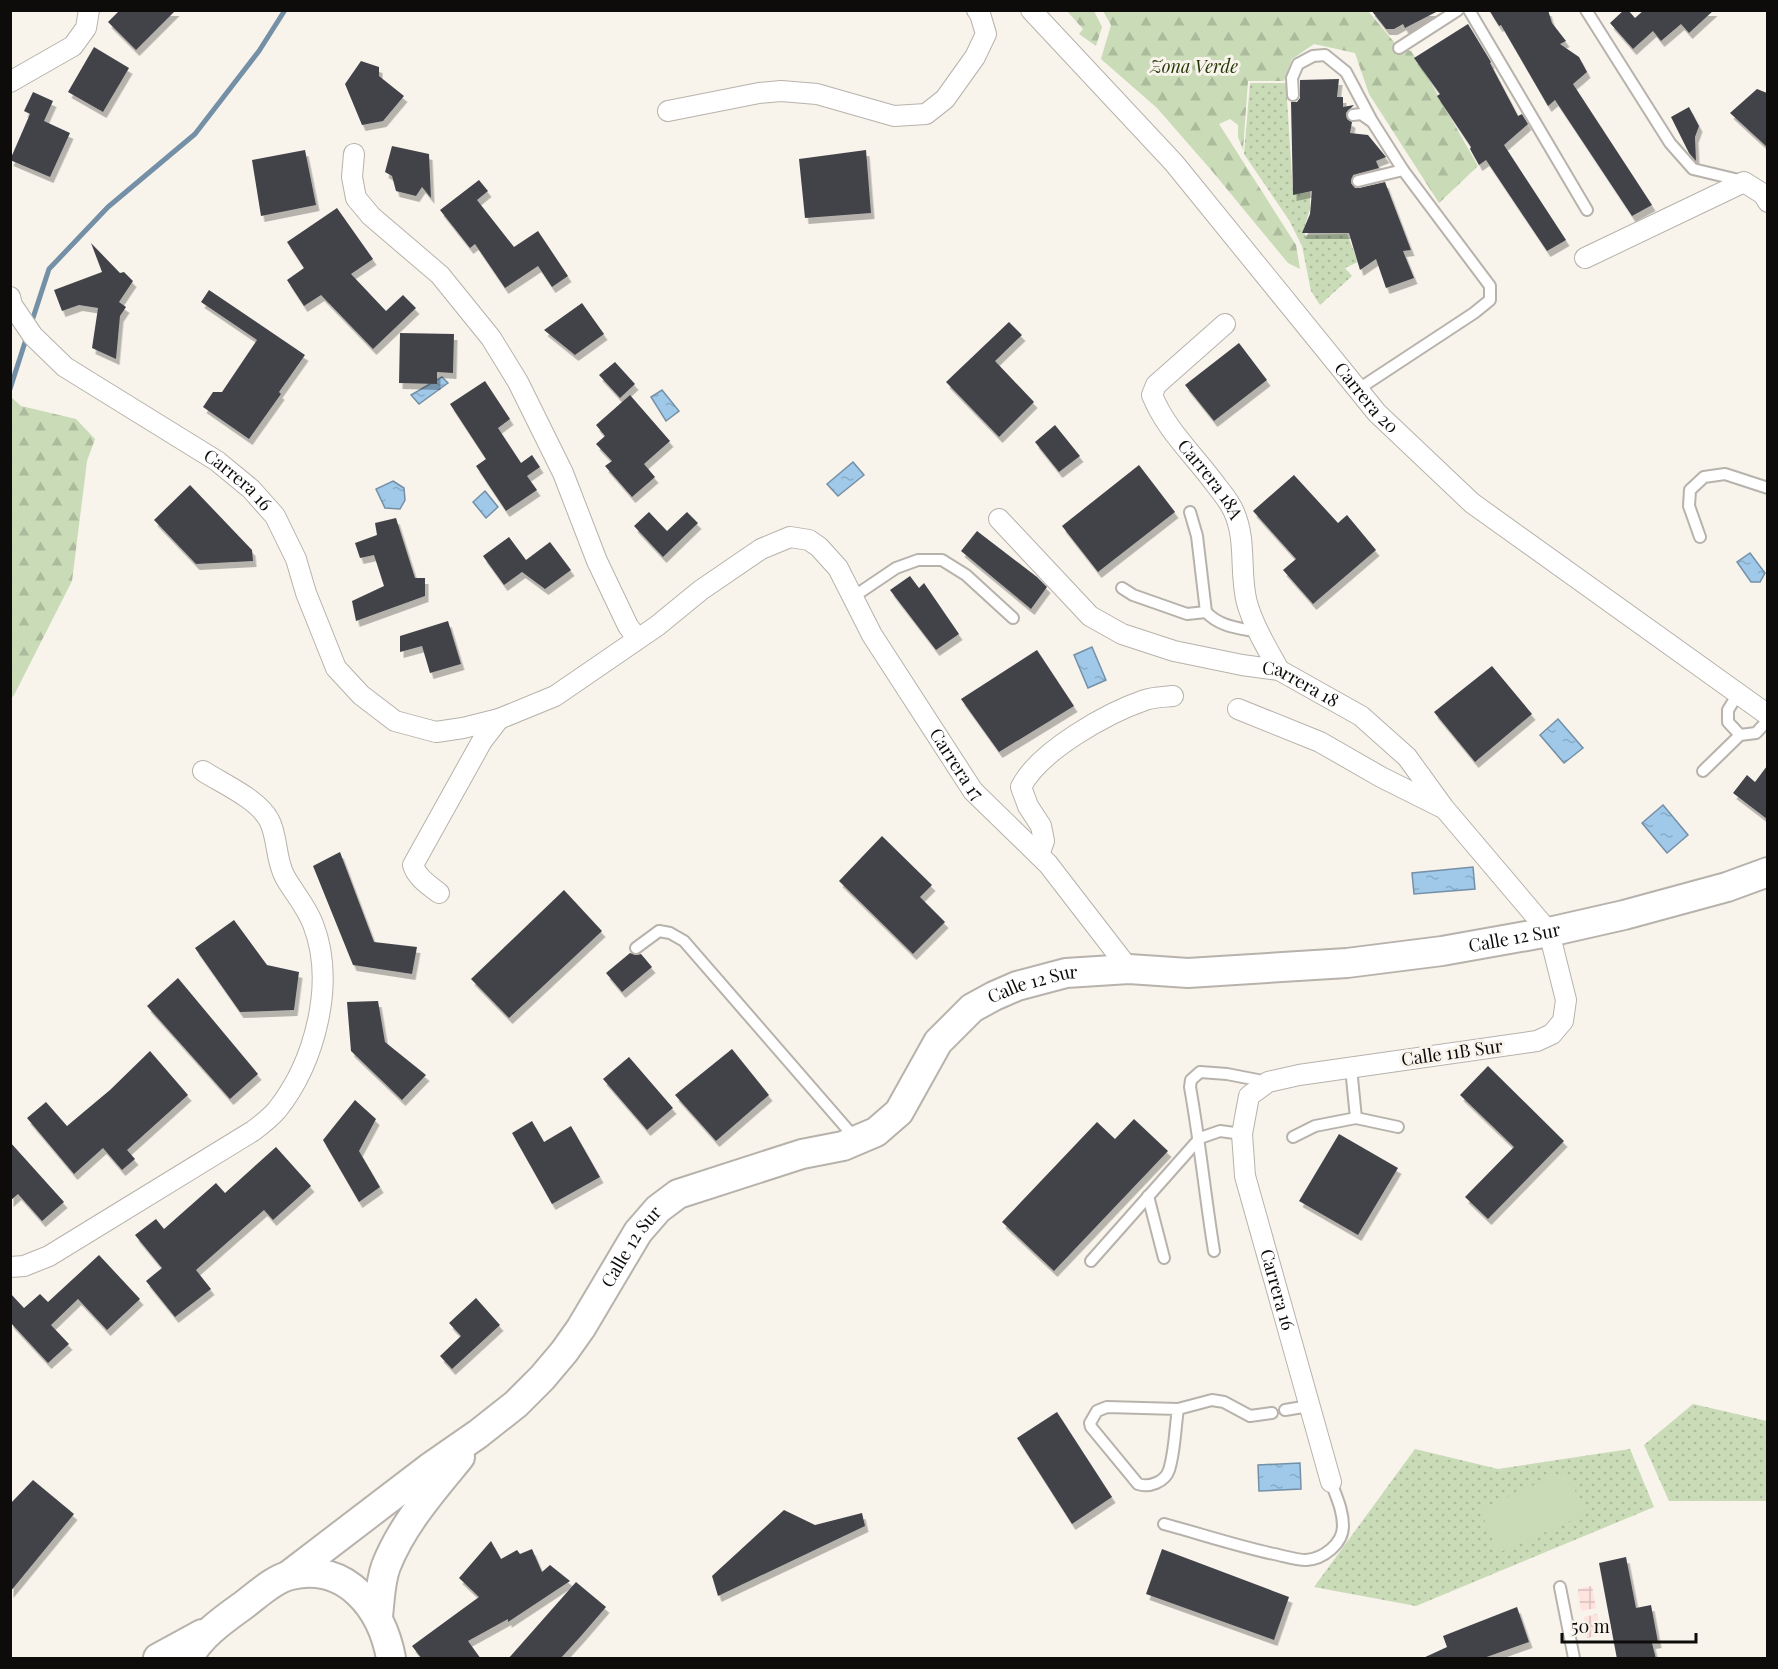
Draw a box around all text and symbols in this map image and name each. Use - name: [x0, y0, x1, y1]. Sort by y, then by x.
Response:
- park label: Zona Verde: [1149, 54, 1238, 78]
- street label: Carrera 20: [1329, 357, 1404, 438]
- street label: Carrera 18A: [1173, 434, 1249, 523]
- street label: Carrera 16: [200, 443, 278, 516]
- street label: Carrera 18: [1261, 655, 1343, 712]
- street label: Carrera 17: [925, 723, 989, 806]
- street label: Calle 12 Sur: [1466, 917, 1563, 957]
- street label: Calle 12 Sur: [983, 959, 1078, 1008]
- street label: Calle 11B Sur: [1400, 1033, 1504, 1071]
- street label: Calle 12 Sur: [595, 1201, 666, 1292]
- street label: Carrera 16: [1255, 1246, 1301, 1333]
- scale bar: [1562, 1606, 1696, 1644]
- text: 50 m: [1571, 1614, 1610, 1638]

